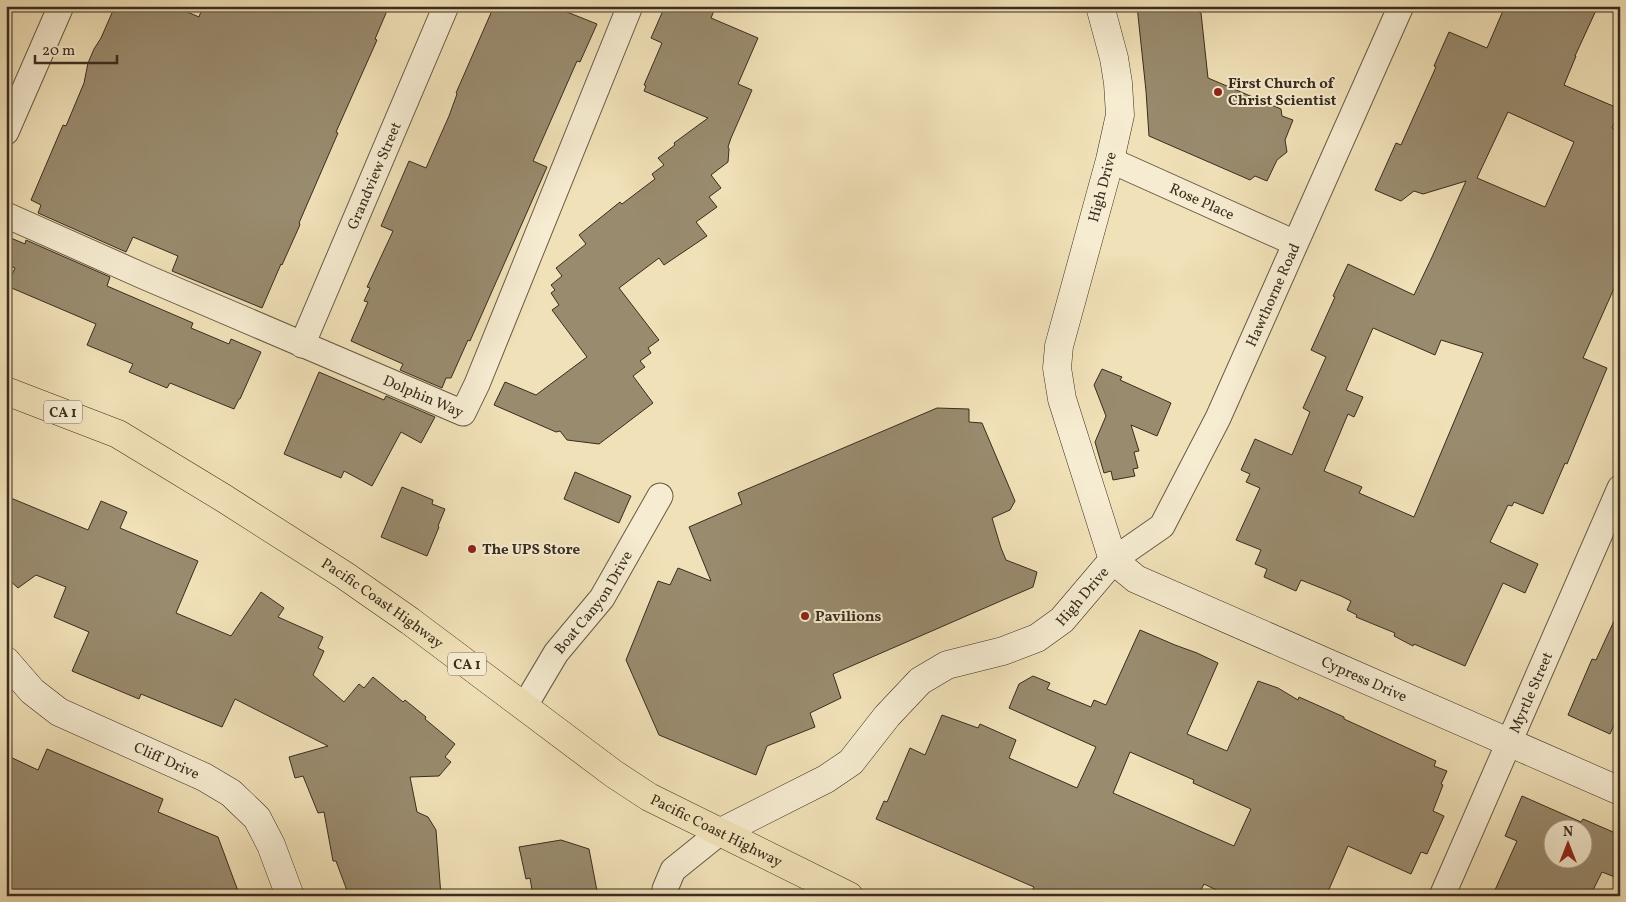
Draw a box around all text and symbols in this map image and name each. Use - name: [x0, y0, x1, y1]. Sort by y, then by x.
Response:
- scale bar: [35, 32, 118, 64]
- text: 20 m: [42, 41, 75, 62]
- place label: First Church of Christ Scientist: [1228, 74, 1337, 112]
- marker: First Church of Christ Scientist: [1212, 86, 1224, 98]
- street label: Grandview Street: [343, 119, 407, 233]
- street label: High Drive: [1084, 150, 1123, 225]
- street label: Rose Place: [1166, 179, 1237, 226]
- street label: Hawthorne Road: [1242, 240, 1306, 351]
- street label: Dolphin Way: [379, 371, 466, 424]
- road number: CA 1: [44, 401, 82, 424]
- place label: The UPS Store: [482, 540, 581, 561]
- marker: The UPS Store: [466, 543, 478, 555]
- street label: Boat Canyon Drive: [550, 547, 639, 659]
- street label: Pacific Coast Highway: [317, 554, 447, 654]
- street label: High Drive: [1052, 563, 1115, 632]
- place label: Pavilions: [815, 607, 882, 628]
- marker: Pavilions: [799, 610, 811, 622]
- street label: Myrtle Street: [1505, 649, 1559, 737]
- road number: CA 1: [448, 652, 486, 676]
- street label: Cypress Drive: [1317, 652, 1410, 708]
- street label: Cliff Drive: [130, 738, 202, 786]
- street label: Pacific Coast Highway: [646, 790, 786, 873]
- north arrow: [1544, 820, 1594, 870]
- text: N: [1563, 823, 1573, 842]

